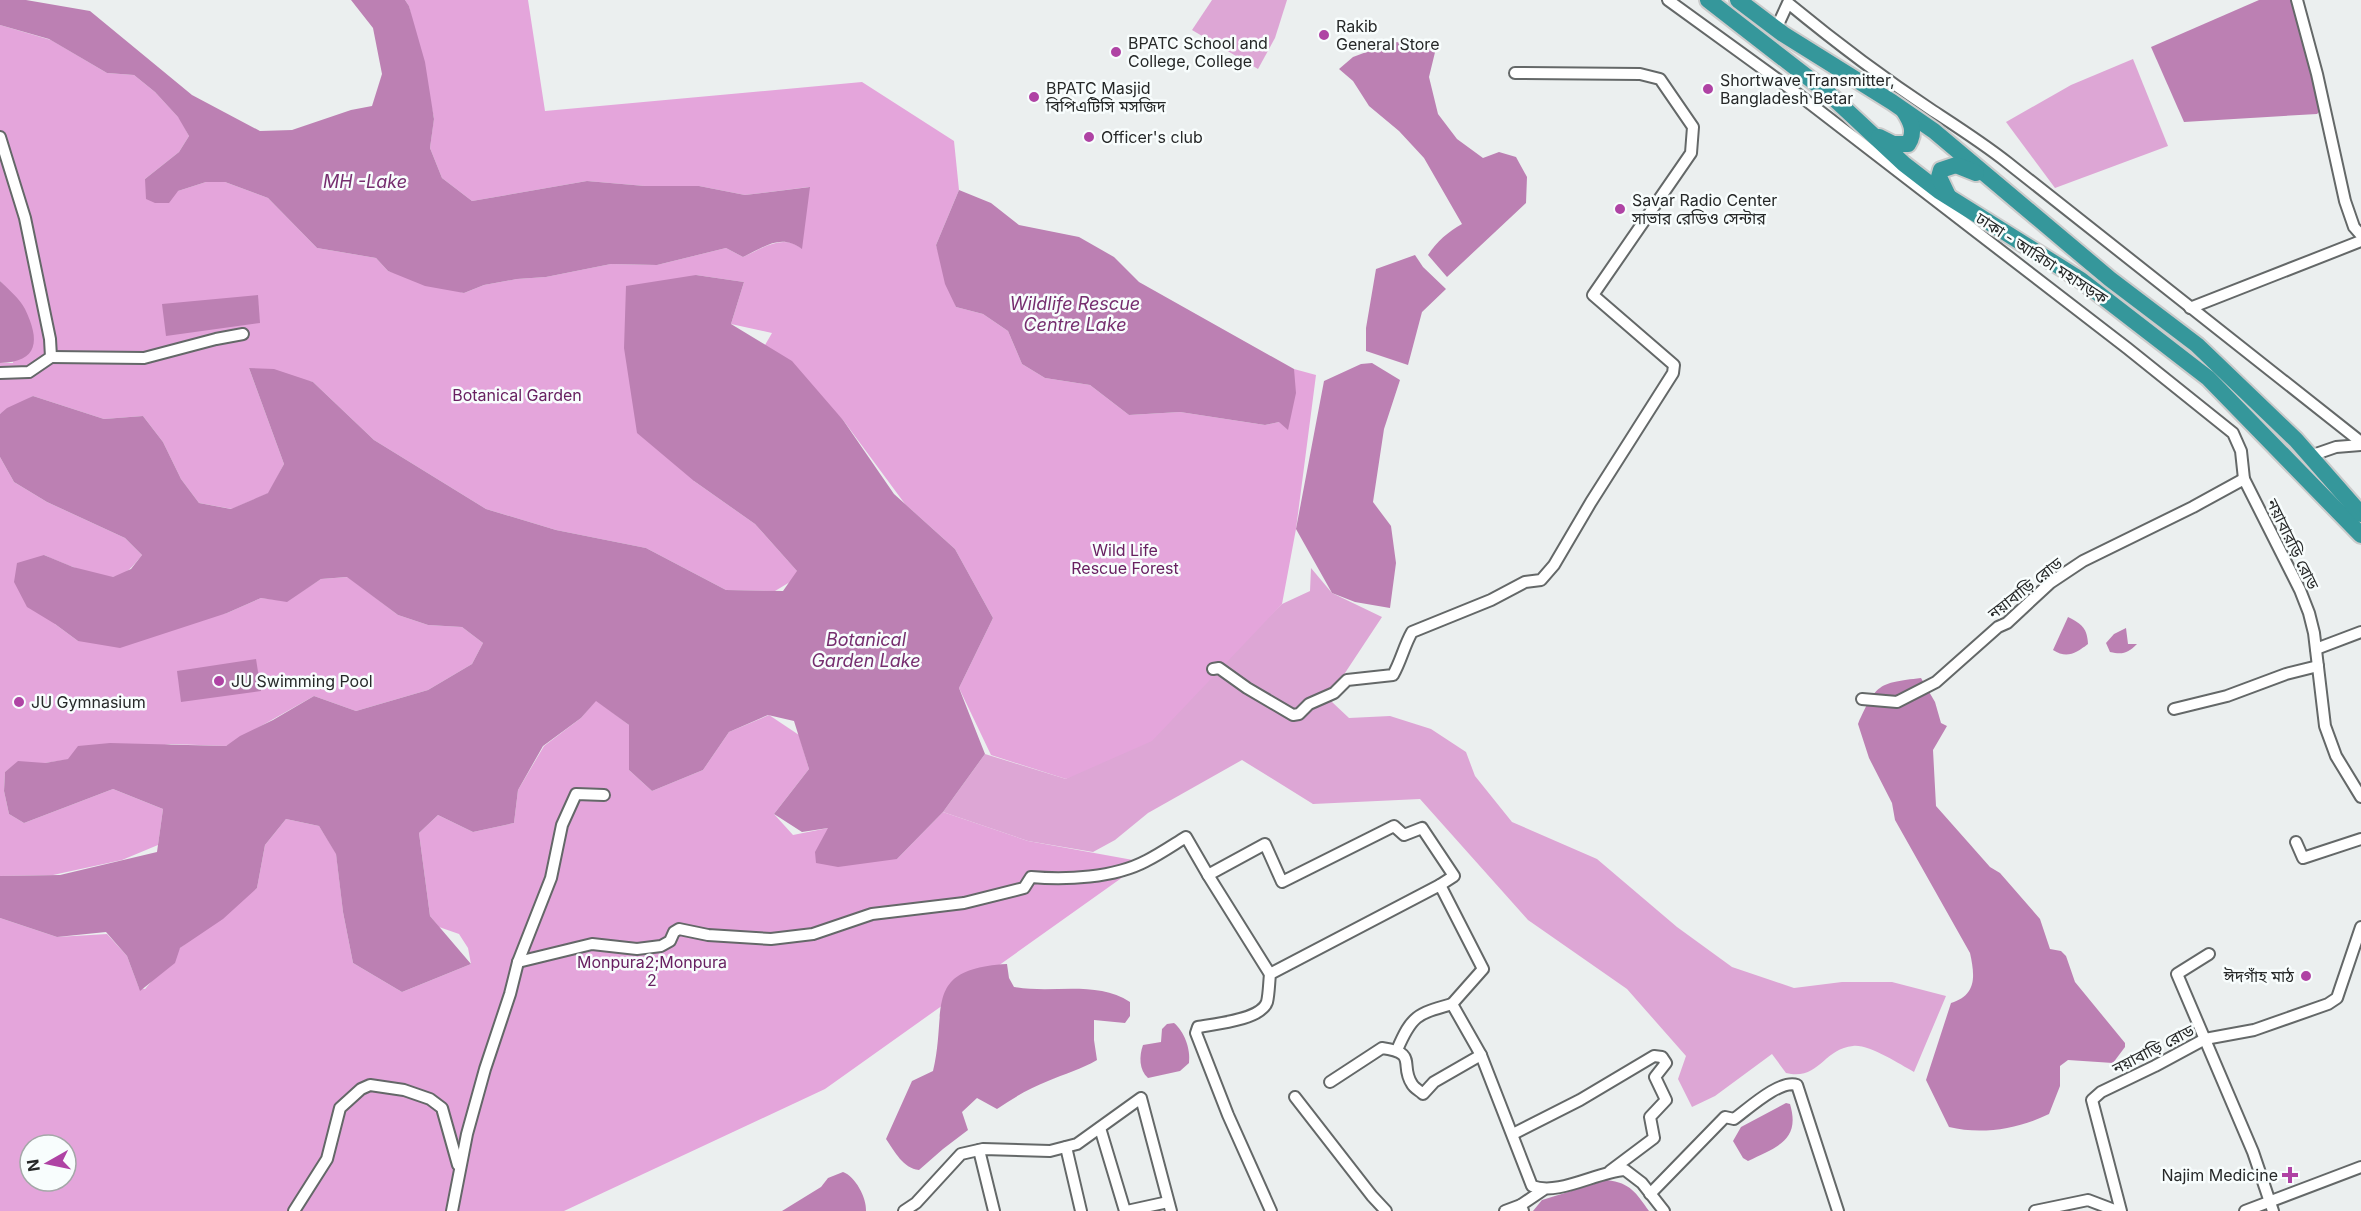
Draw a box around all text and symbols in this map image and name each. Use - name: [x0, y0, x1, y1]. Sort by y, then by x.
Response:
- place label: Rakib General Store: [1336, 16, 1439, 54]
- marker: Rakib General Store: [1317, 28, 1331, 42]
- place label: BPATC School and College, College: [1128, 33, 1268, 71]
- marker: BPATC School and College, College: [1109, 45, 1123, 59]
- place label: Shortwave Transmitter, Bangladesh Betar: [1720, 70, 1895, 108]
- place label: BPATC Masjid বিপিএটিসি মসজিদ: [1045, 78, 1167, 116]
- marker: Shortwave Transmitter, Bangladesh Betar: [1701, 82, 1715, 96]
- marker: BPATC Masjid বিপিএটিসি মসজিদ: [1027, 90, 1041, 104]
- place label: Officer's club: [1101, 127, 1203, 147]
- marker: Officer's club: [1082, 130, 1096, 144]
- water label: MH -Lake: [323, 171, 407, 192]
- place label: Savar Radio Center সাভার রেডিও সেন্টার: [1631, 190, 1777, 228]
- marker: Savar Radio Center সাভার রেডিও সেন্টার: [1613, 202, 1627, 216]
- street label: ঢাকা - আরিচা মহাসড়ক: [1972, 207, 2113, 309]
- water label: Wildlife Rescue Centre Lake: [1010, 293, 1140, 335]
- park label: Botanical Garden: [452, 385, 582, 405]
- street label: নয়াবারড়ি রোড: [2262, 495, 2324, 593]
- park label: Wild Life Rescue Forest: [1071, 540, 1179, 578]
- street label: নয়াবাড়ি রোড: [1983, 552, 2067, 624]
- water label: Botanical Garden Lake: [811, 629, 921, 671]
- place label: JU Swimming Pool: [231, 671, 373, 691]
- marker: JU Swimming Pool: [212, 674, 226, 688]
- place label: JU Gymnasium: [31, 692, 146, 712]
- marker: JU Gymnasium: [12, 695, 26, 709]
- park label: Monpura2;Monpura 2: [577, 952, 727, 990]
- place label: ঈদগাঁহ মাঠ: [2223, 966, 2294, 986]
- marker: ঈদগাঁহ মাঠ: [2299, 969, 2313, 983]
- street label: নয়াবাড়ি রোড: [2108, 1020, 2198, 1079]
- north arrow: [18, 1133, 78, 1193]
- text: N: [22, 1158, 44, 1173]
- place label: Najim Medicine: [2161, 1165, 2278, 1185]
- marker: Najim Medicine: [2283, 1168, 2297, 1182]

